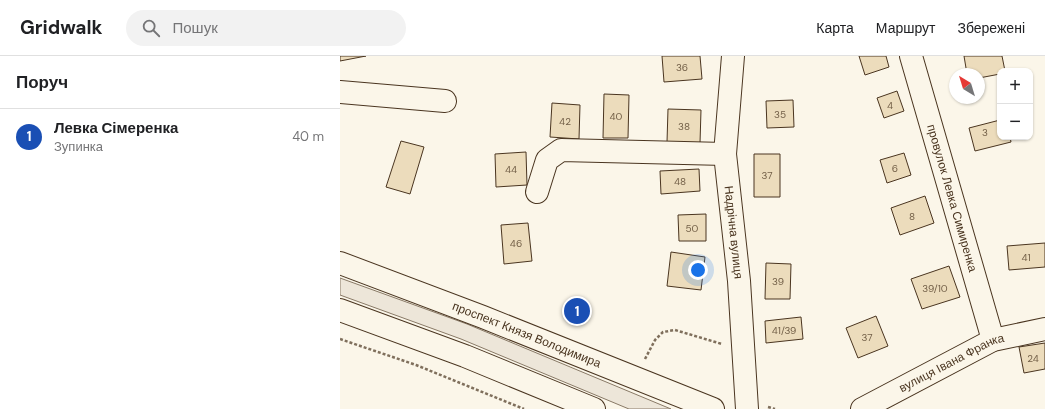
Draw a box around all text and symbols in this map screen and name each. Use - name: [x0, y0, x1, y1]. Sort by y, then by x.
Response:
- search box: [126, 10, 406, 46]
- text: Gridwalk: [20, 15, 102, 40]
- icon: search: [140, 17, 162, 39]
- text: Пошук: [172, 18, 218, 38]
- text: Карта: [816, 19, 854, 37]
- text: Маршрут: [876, 19, 935, 37]
- text: Збережені: [957, 19, 1025, 37]
- house number: 36: [676, 61, 688, 74]
- north arrow: [949, 68, 985, 104]
- map controls: [997, 68, 1033, 140]
- button: +: [997, 68, 1033, 104]
- text: Поруч: [16, 71, 68, 93]
- house number: 4: [887, 99, 893, 112]
- button: −: [997, 104, 1033, 140]
- house number: 35: [774, 108, 786, 121]
- house number: 40: [610, 110, 623, 123]
- house number: 42: [559, 115, 571, 128]
- text: Левка Сімеренка: [54, 118, 178, 138]
- house number: 38: [678, 120, 690, 133]
- street label: провулок Левка Симиренка: [923, 123, 981, 274]
- house number: 3: [982, 126, 988, 139]
- text: 1: [27, 128, 31, 145]
- text: 40 m: [292, 128, 324, 145]
- text: Зупинка: [54, 138, 103, 155]
- house number: 6: [892, 162, 898, 175]
- house number: 44: [505, 163, 517, 176]
- house number: 37: [761, 169, 773, 182]
- house number: 48: [674, 175, 686, 188]
- street label: Надрічна вулиця: [721, 185, 747, 280]
- house number: 8: [909, 210, 915, 223]
- house number: 50: [686, 222, 699, 235]
- house number: 46: [510, 237, 522, 250]
- house number: 41: [1021, 251, 1031, 264]
- your location: [688, 260, 708, 280]
- house number: 39: [772, 275, 784, 288]
- house number: 39/10: [922, 282, 948, 295]
- pin: 1: [564, 296, 590, 326]
- street label: проспект Князя Володимира: [450, 298, 604, 371]
- house number: 41/39: [772, 324, 796, 337]
- street label: вулиця Івана Франка: [896, 330, 1006, 396]
- house number: 37: [861, 331, 873, 344]
- house number: 24: [1027, 352, 1039, 365]

